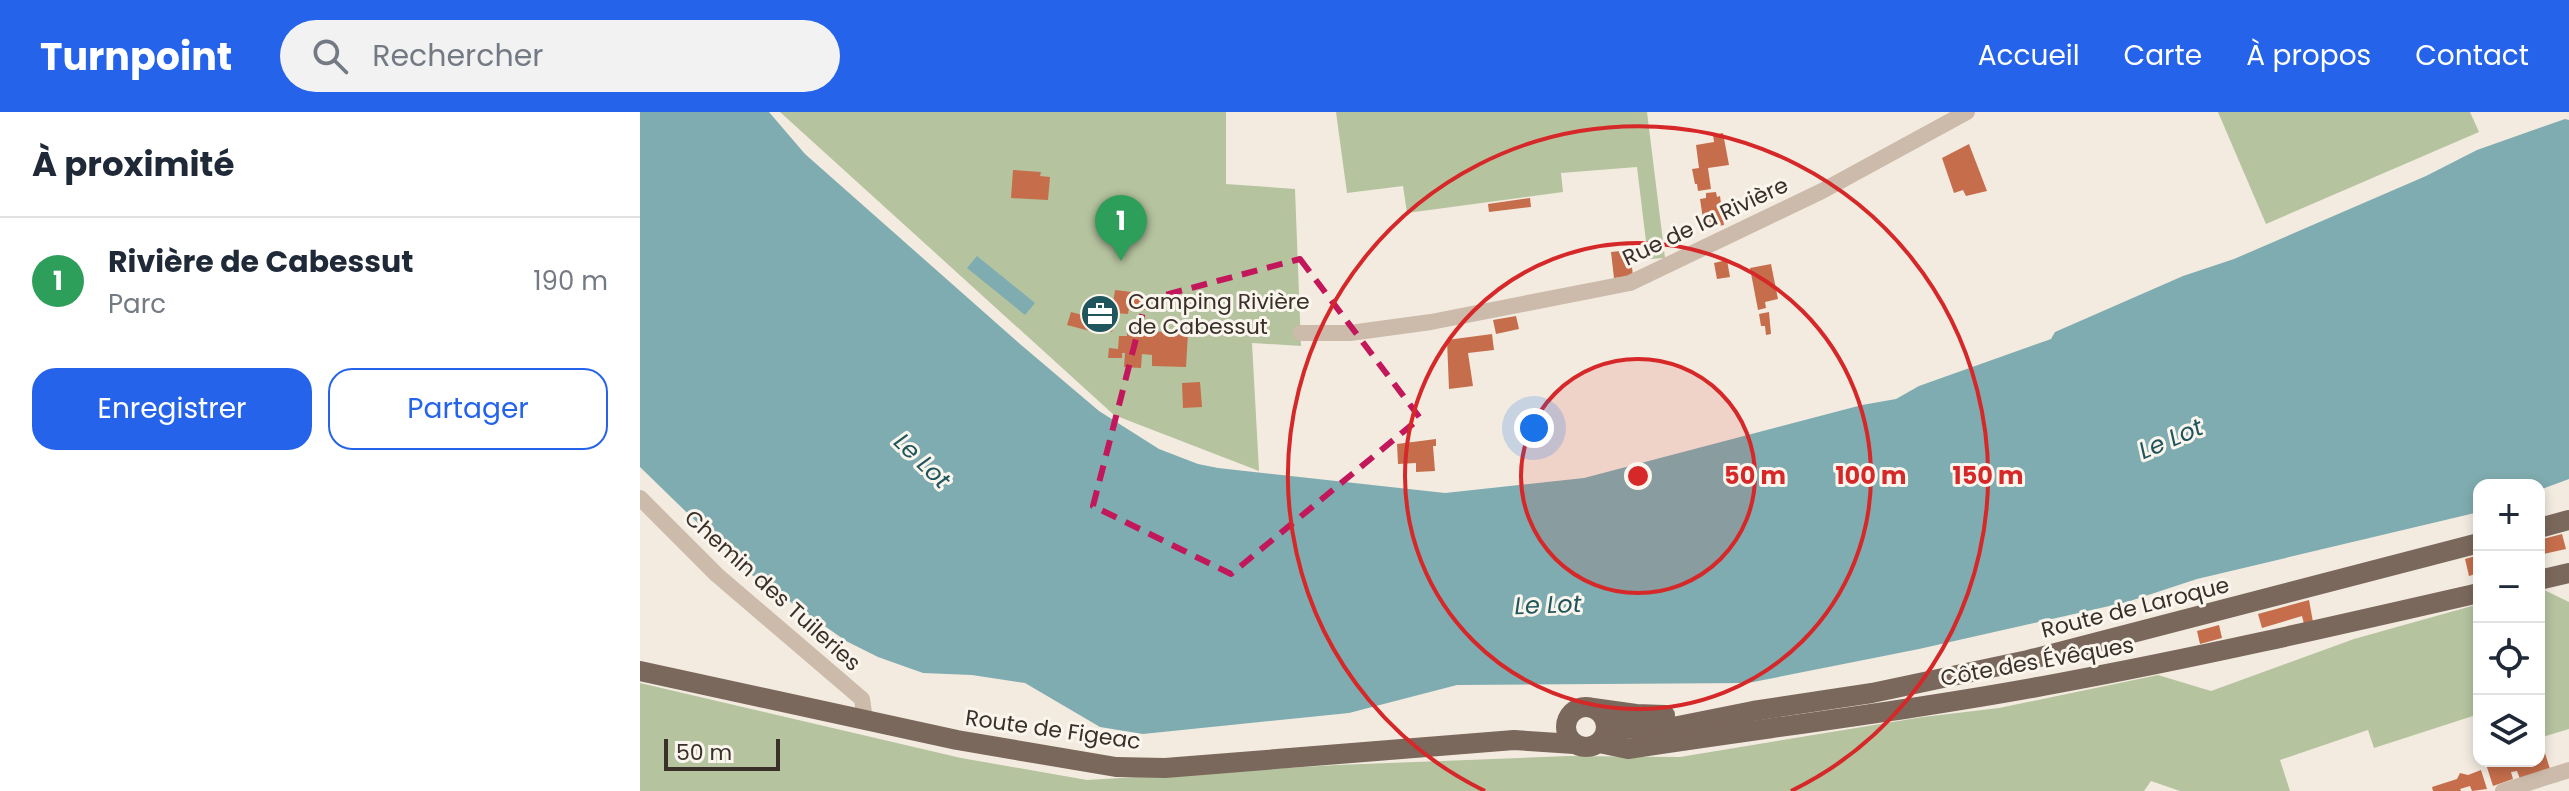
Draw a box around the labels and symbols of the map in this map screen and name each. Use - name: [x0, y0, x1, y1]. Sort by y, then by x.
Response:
- street label: Rue de la Rivière: [1617, 169, 1793, 273]
- pin: 1: [1095, 195, 1147, 261]
- place label: Camping Rivière de Cabessut: [1128, 286, 1310, 342]
- office icon: Camping Rivière de Cabessut: [1079, 293, 1121, 335]
- your location: [1514, 408, 1554, 448]
- water label: Le Lot: [2134, 410, 2209, 467]
- water label: Le Lot: [887, 426, 959, 497]
- text: 50 m: [1724, 459, 1786, 492]
- text: 100 m: [1836, 459, 1906, 492]
- text: 150 m: [1953, 459, 2023, 492]
- centre of rings: [1624, 462, 1652, 490]
- street label: Chemin des Tuileries: [678, 503, 868, 678]
- street label: Route de Laroque: [2038, 569, 2232, 646]
- water label: Le Lot: [1514, 587, 1583, 622]
- street label: Côte des Évêques: [1938, 629, 2136, 694]
- street label: Route de Figeac: [963, 702, 1143, 757]
- scale bar: [664, 735, 780, 771]

